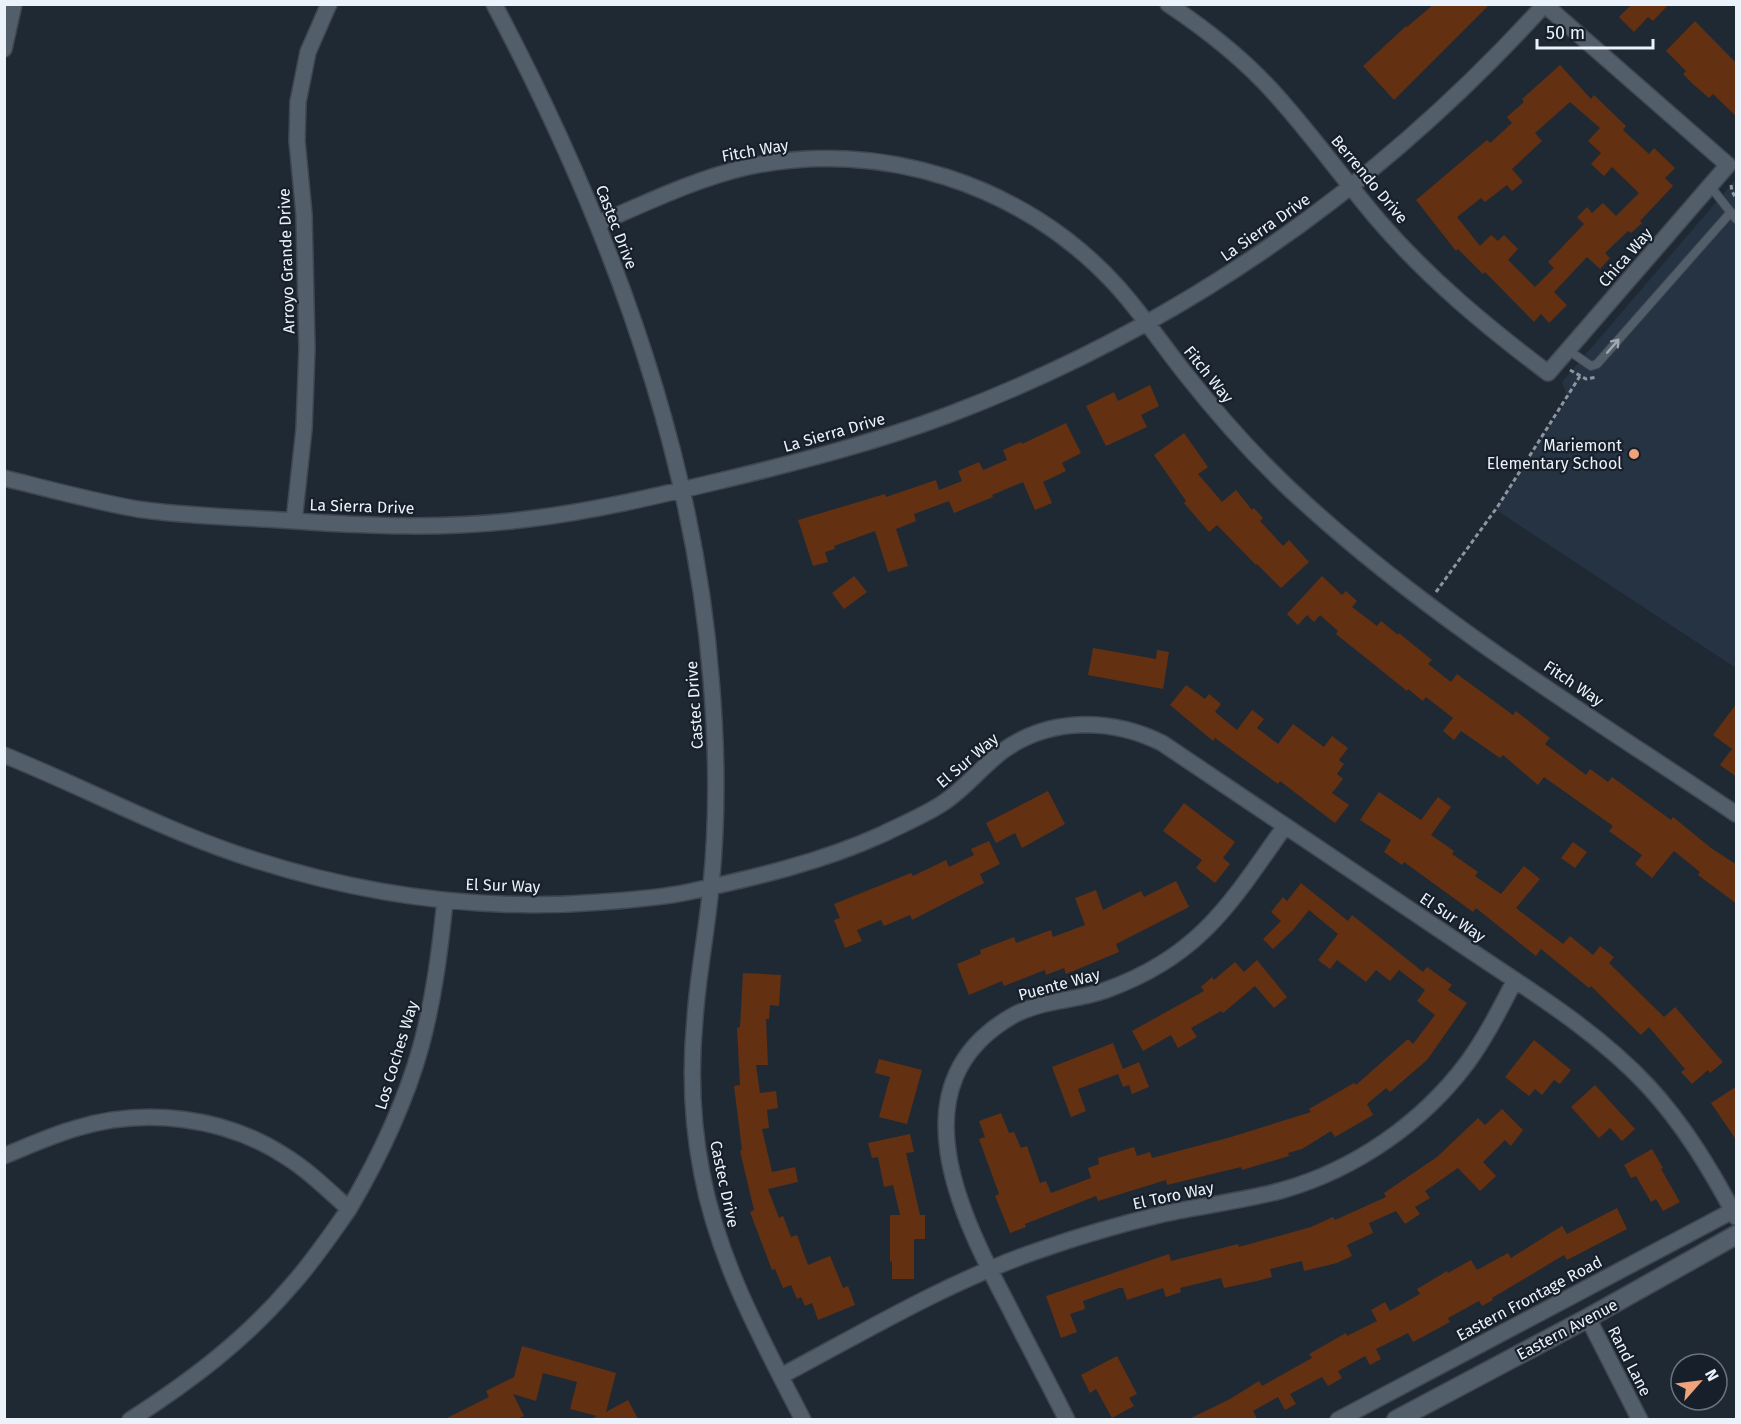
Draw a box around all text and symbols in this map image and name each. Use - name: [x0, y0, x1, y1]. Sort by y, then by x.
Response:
- scale bar: [1537, 12, 1652, 50]
- text: 50 m: [1546, 22, 1585, 44]
- street label: Berrendo Drive: [1327, 131, 1412, 227]
- street label: Fitch Way: [720, 135, 790, 166]
- street label: Castec Drive: [592, 182, 641, 272]
- street label: Arroyo Grande Drive: [274, 188, 299, 334]
- street label: La Sierra Drive: [1217, 190, 1314, 265]
- street label: Chica Way: [1595, 224, 1656, 291]
- one-way arrow: [1606, 339, 1620, 354]
- street label: Fitch Way: [1180, 342, 1237, 407]
- street label: La Sierra Drive: [781, 409, 887, 456]
- place label: Mariemont Elementary School: [1487, 436, 1622, 473]
- marker: Mariemont Elementary School: [1627, 447, 1641, 461]
- street label: La Sierra Drive: [309, 495, 415, 518]
- street label: Fitch Way: [1540, 657, 1607, 710]
- street label: Castec Drive: [682, 660, 707, 750]
- street label: El Sur Way: [933, 729, 1002, 792]
- street label: El Sur Way: [465, 875, 541, 896]
- street label: El Sur Way: [1416, 889, 1489, 946]
- street label: Puente Way: [1016, 964, 1102, 1005]
- street label: Los Coches Way: [371, 998, 422, 1112]
- street label: Castec Drive: [706, 1139, 743, 1229]
- street label: El Toro Way: [1131, 1178, 1216, 1213]
- street label: Eastern Frontage Road: [1453, 1252, 1605, 1345]
- street label: Eastern Avenue: [1514, 1295, 1621, 1364]
- street label: Rand Lane: [1604, 1323, 1655, 1399]
- north arrow: [1669, 1352, 1729, 1412]
- text: N: [1701, 1366, 1723, 1384]

